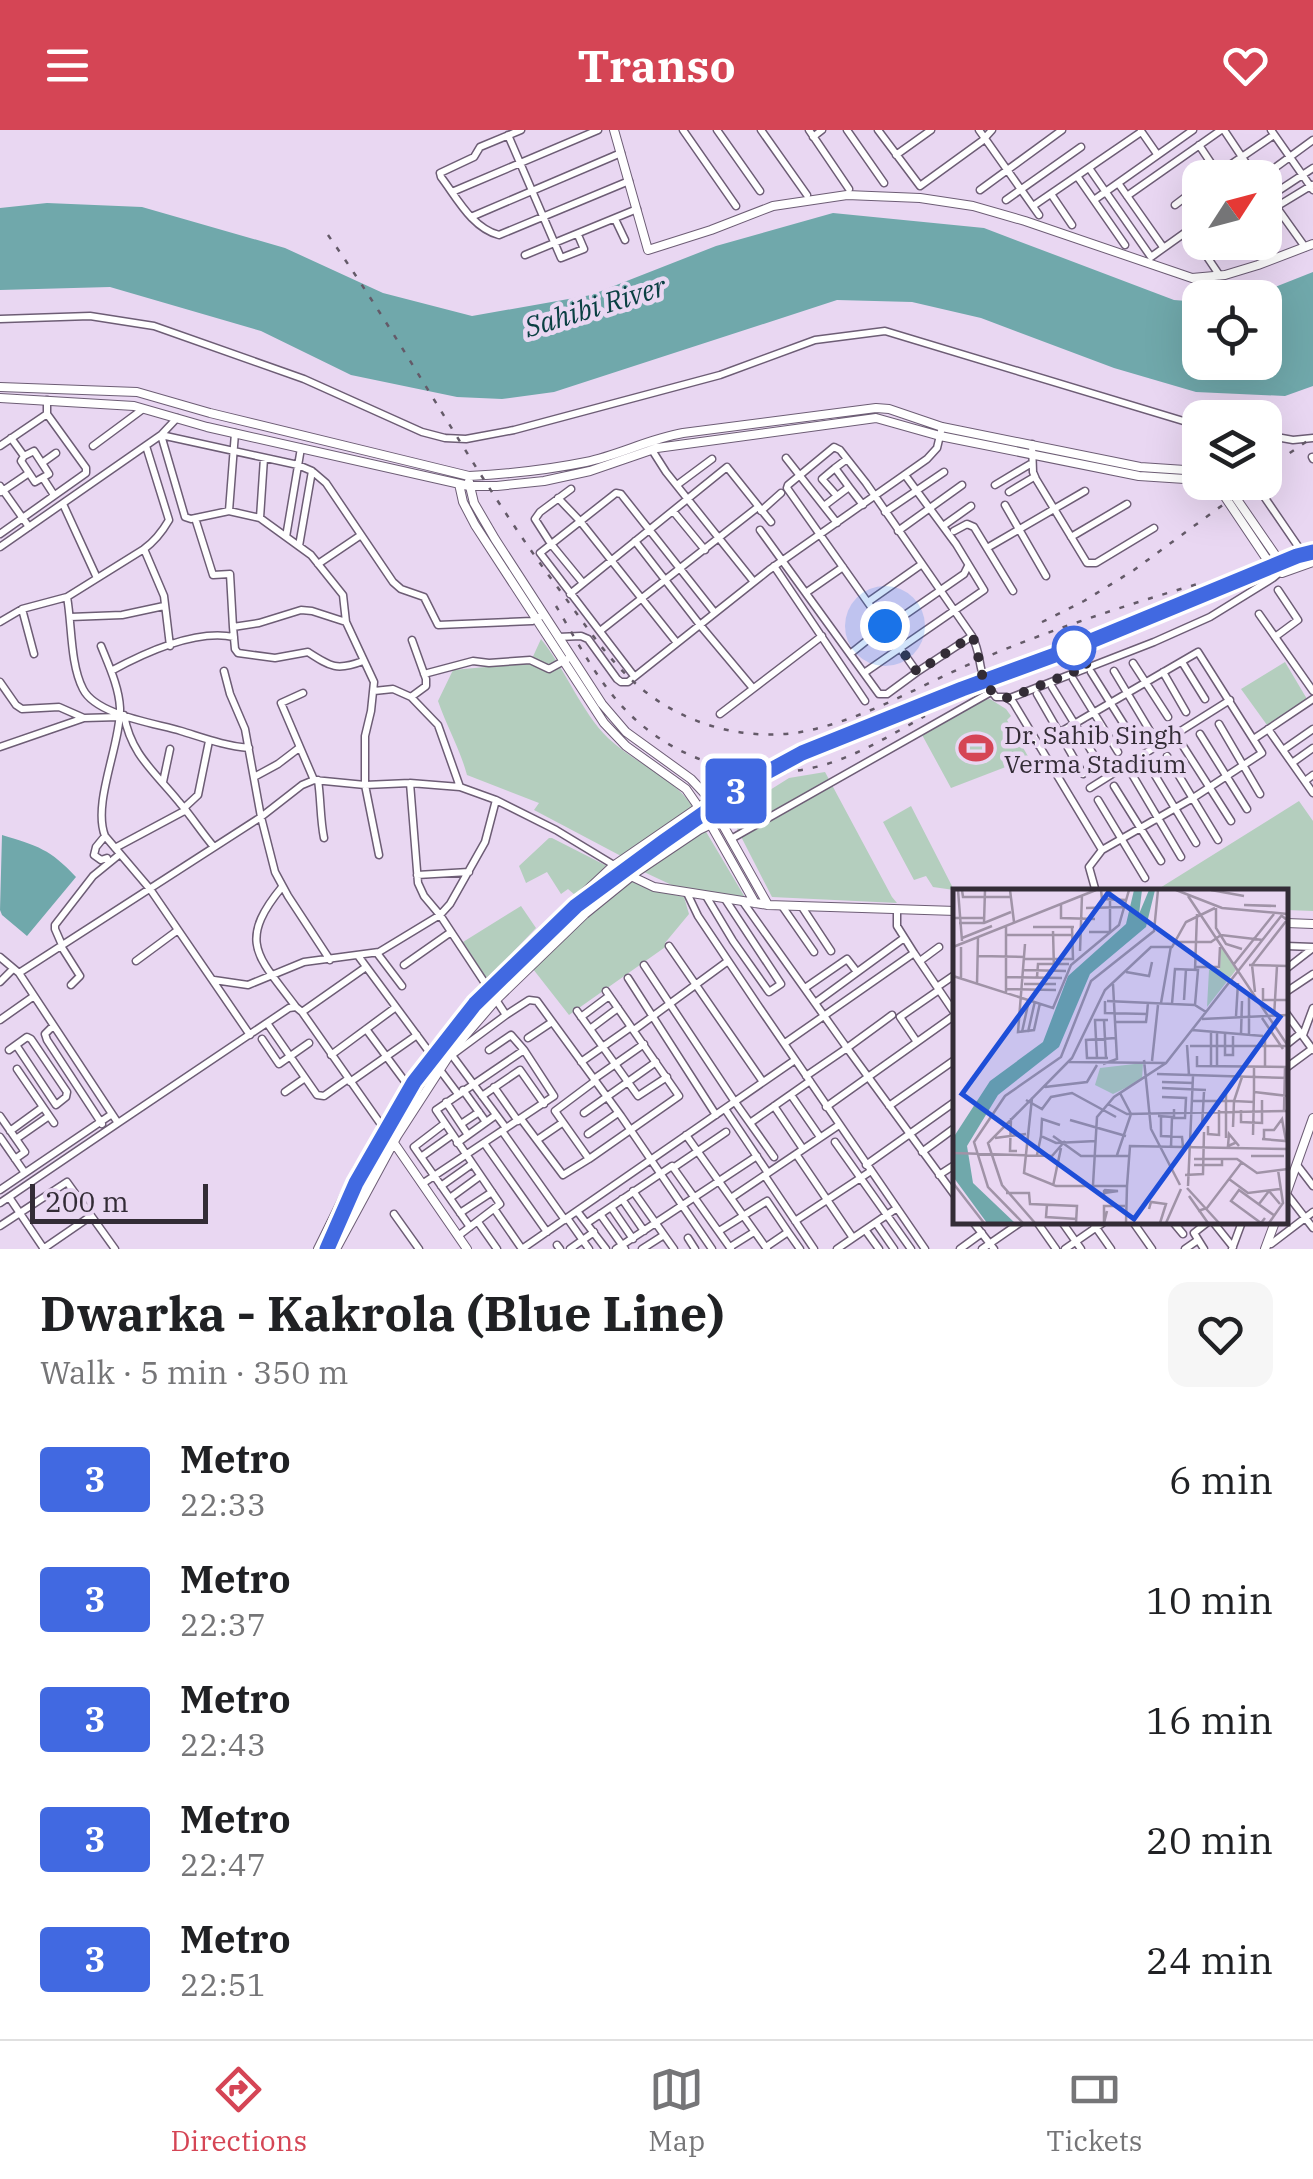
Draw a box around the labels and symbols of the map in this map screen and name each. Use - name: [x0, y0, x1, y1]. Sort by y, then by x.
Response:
- north arrow: [1182, 160, 1282, 260]
- water label: Sahibi River: [519, 267, 671, 345]
- your location: [860, 601, 910, 651]
- unlabelled marker: [1053, 627, 1095, 669]
- place label: Dr. Sahib Singh Verma Stadium: [1004, 718, 1187, 780]
- sports icon: Dr. Sahib Singh Verma Stadium: [957, 729, 995, 767]
- line badge: 3: [704, 758, 768, 824]
- inset map: [953, 889, 1288, 1224]
- scale bar: [30, 1179, 208, 1224]

